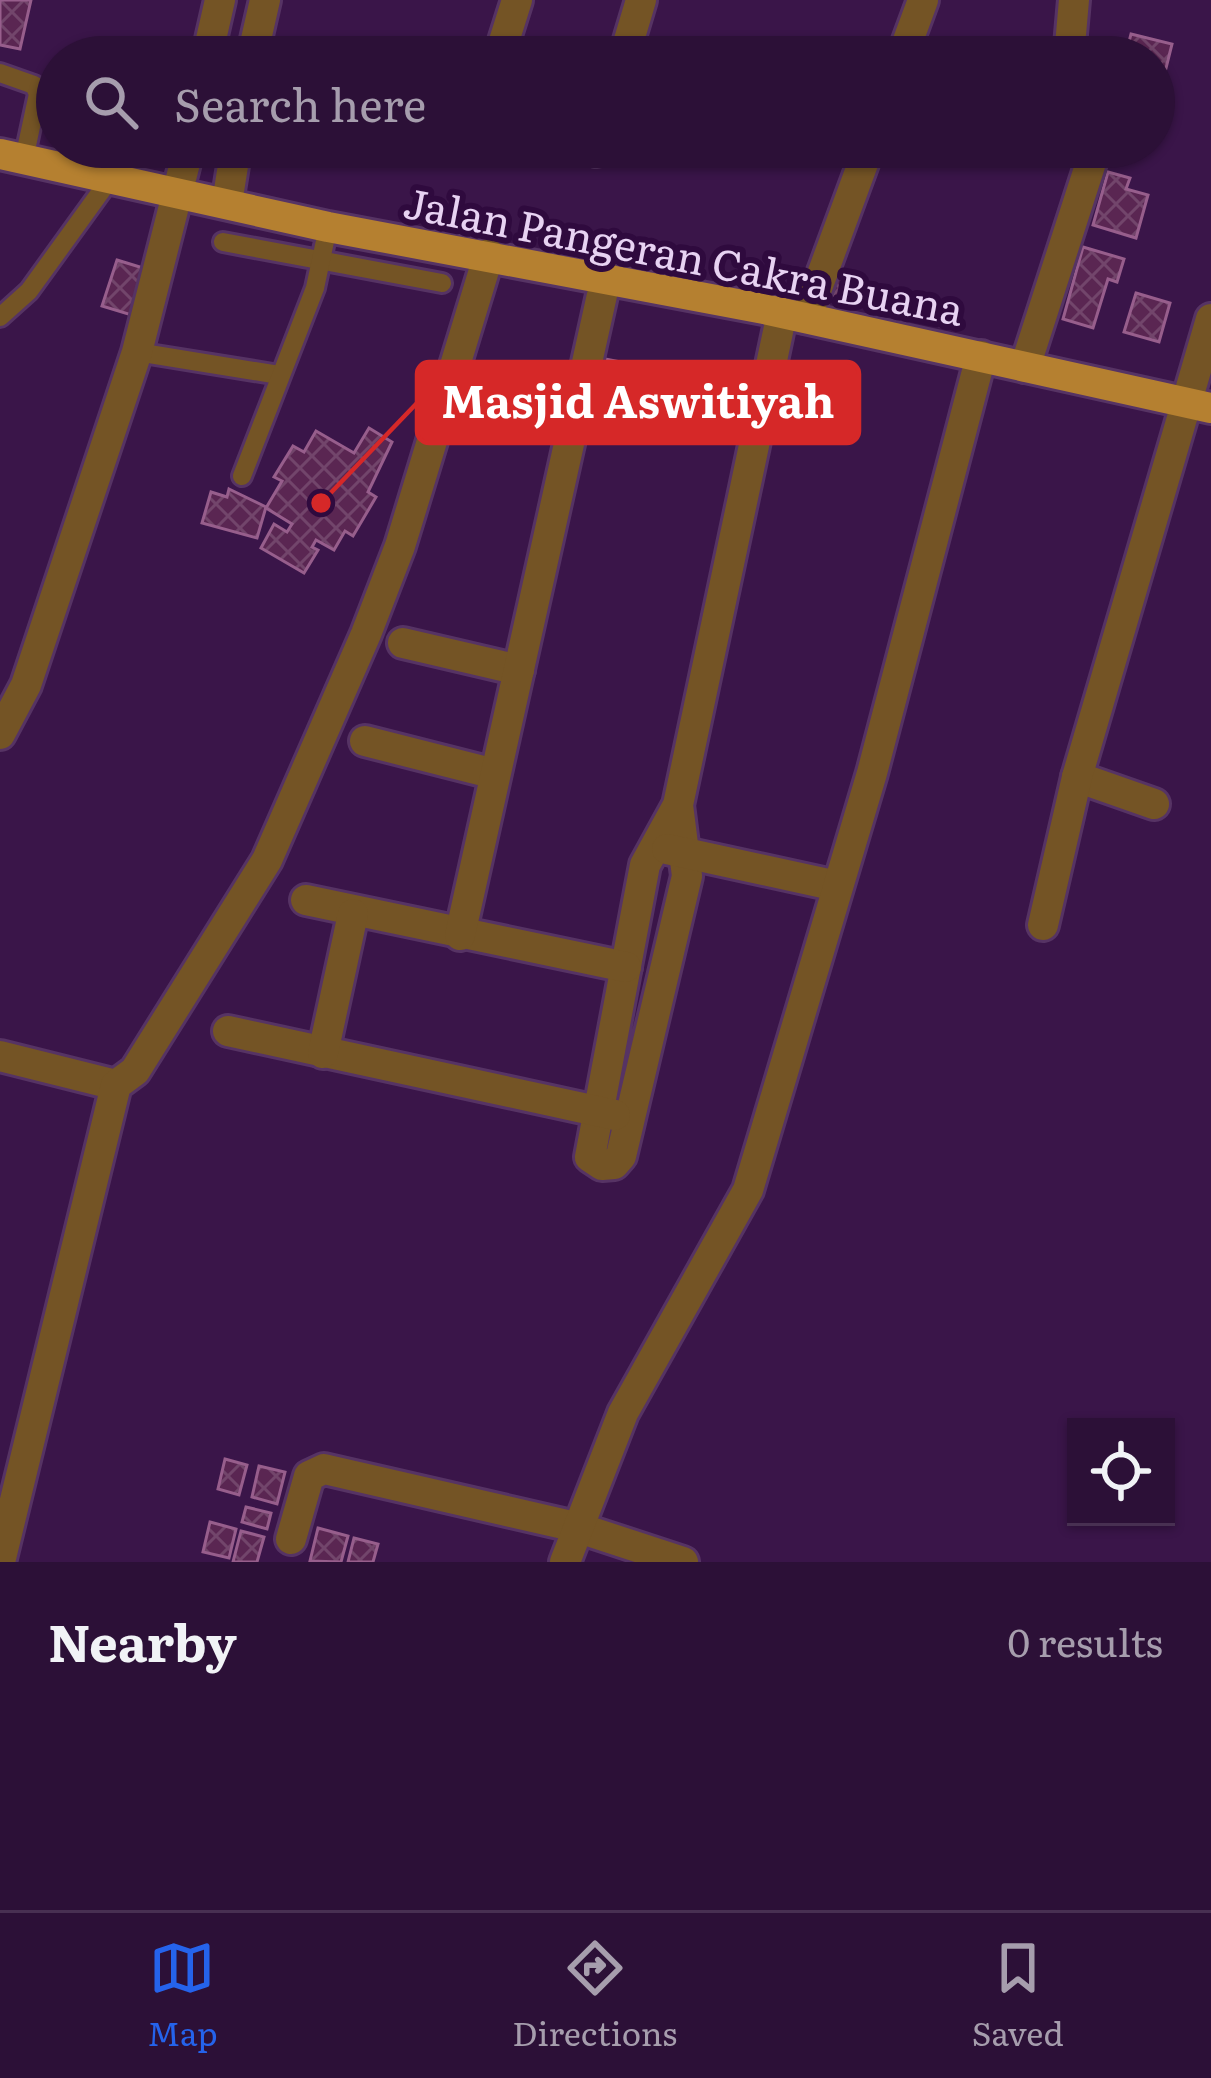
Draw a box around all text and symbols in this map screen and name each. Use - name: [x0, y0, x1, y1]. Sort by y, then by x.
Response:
- search box: [36, 36, 1175, 168]
- icon: search: [78, 69, 144, 135]
- text: Search here: [174, 69, 426, 136]
- street label: Jalan Pangeran Cakra Buana: [399, 169, 970, 339]
- callout: Masjid Aswitiyah: [417, 362, 859, 443]
- text: Masjid Aswitiyah: [441, 365, 835, 432]
- map controls: [1067, 1418, 1175, 1526]
- button: locate: [1067, 1418, 1175, 1526]
- text: Nearby: [48, 1602, 237, 1678]
- text: 0 results: [1008, 1611, 1163, 1669]
- tab: Map: [147, 1935, 218, 2056]
- tab: Directions: [512, 1935, 677, 2056]
- tab: Saved: [972, 1935, 1064, 2056]

